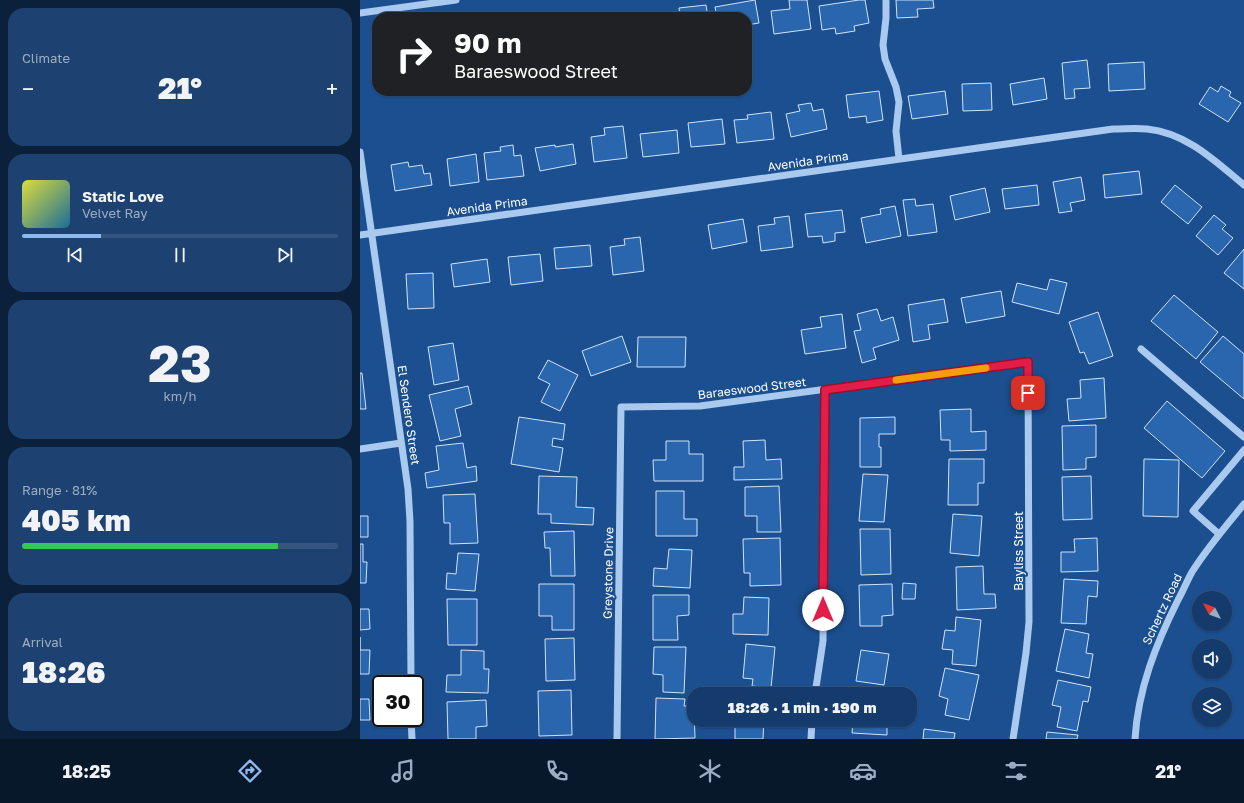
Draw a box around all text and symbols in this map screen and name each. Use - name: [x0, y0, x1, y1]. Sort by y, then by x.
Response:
- text: 90 m: [454, 26, 521, 59]
- icon: right: [388, 28, 440, 80]
- text: Climate: [22, 50, 70, 66]
- text: Baraeswood Street: [454, 60, 618, 82]
- text: 21°: [158, 70, 202, 106]
- text: −: [22, 75, 34, 102]
- text: +: [326, 75, 338, 102]
- street label: Avenida Prima: [767, 148, 849, 174]
- text: Static Love: [82, 187, 164, 205]
- street label: Avenida Prima: [446, 193, 528, 219]
- text: Velvet Ray: [82, 205, 147, 221]
- icon: previous: [64, 244, 86, 266]
- icon: pause: [169, 244, 191, 266]
- icon: next: [274, 244, 296, 266]
- text: 23: [148, 331, 212, 393]
- street label: El Sendero Street: [395, 364, 423, 466]
- street label: Baraeswood Street: [697, 374, 807, 402]
- pin: [1011, 376, 1045, 410]
- icon: arrive: [1017, 382, 1039, 404]
- text: km/h: [163, 388, 197, 404]
- text: Range · 81%: [22, 482, 97, 498]
- text: 405 km: [22, 502, 131, 538]
- street label: Bayliss Street: [1011, 511, 1026, 591]
- street label: Greystone Drive: [600, 527, 616, 619]
- street label: Schertz Road: [1139, 571, 1185, 647]
- position arrow: [802, 589, 844, 631]
- north arrow: [1192, 591, 1232, 631]
- map controls: [1192, 591, 1232, 727]
- text: Arrival: [22, 634, 63, 650]
- button: sound: [1192, 639, 1232, 679]
- text: 18:26: [22, 654, 106, 690]
- speed limit sign: 30: [372, 675, 424, 727]
- button: layers: [1192, 687, 1232, 727]
- text: 18:26 · 1 min · 190 m: [727, 698, 877, 716]
- icon: directions: [236, 757, 264, 785]
- icon: music: [389, 757, 417, 785]
- icon: phone: [543, 757, 571, 785]
- icon: climate: [696, 757, 724, 785]
- icon: car: [849, 757, 877, 785]
- icon: filters: [1002, 757, 1030, 785]
- text: 18:25: [63, 760, 111, 782]
- text: 21°: [1155, 760, 1181, 782]

